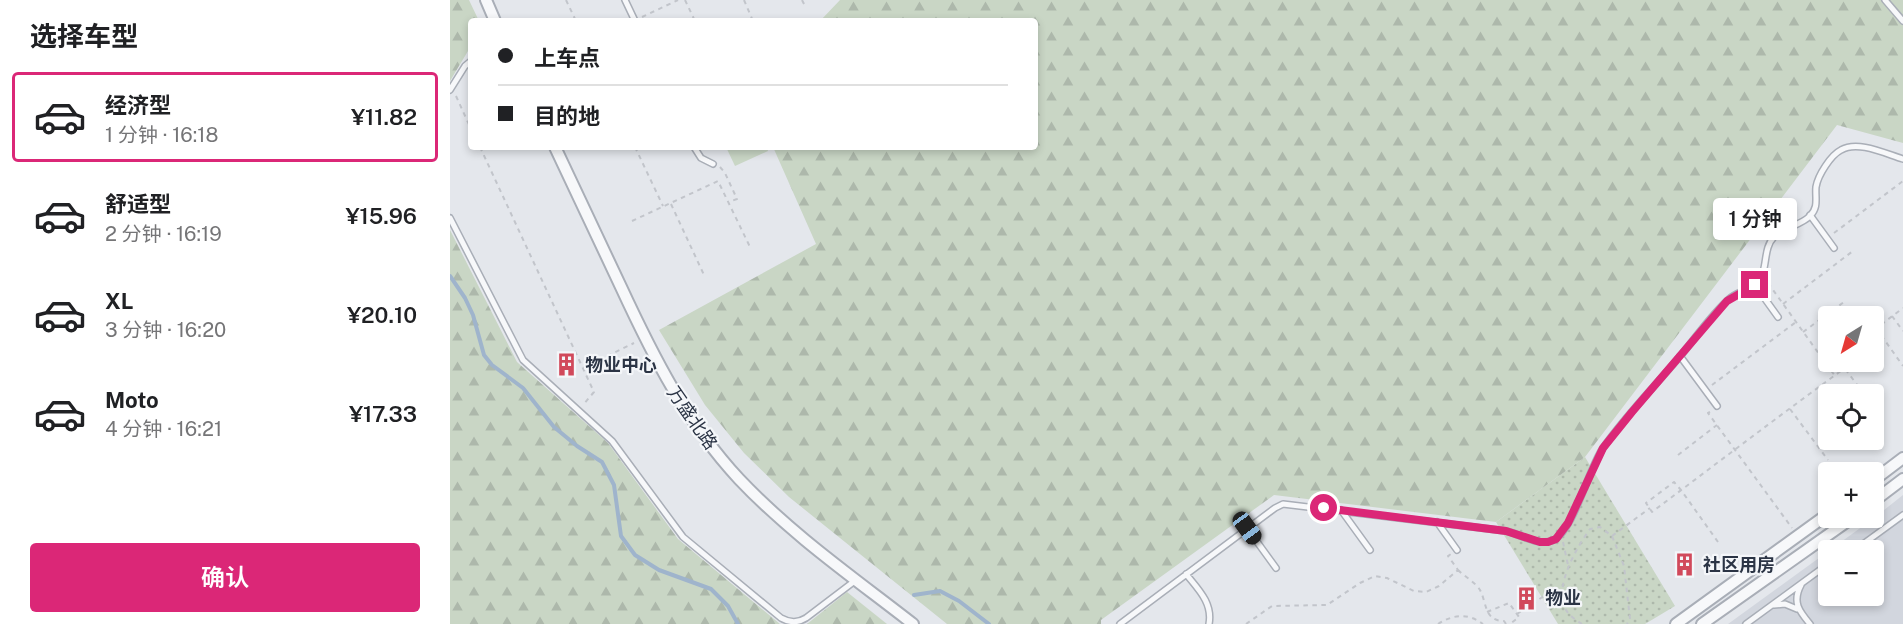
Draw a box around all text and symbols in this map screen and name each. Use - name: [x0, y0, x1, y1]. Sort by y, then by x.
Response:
- text: 选择车型: [30, 20, 138, 52]
- text: 上车点: [534, 45, 600, 71]
- icon: car: [33, 90, 87, 144]
- text: 经济型: [105, 92, 171, 118]
- text: 目的地: [534, 103, 600, 129]
- text: ¥11.82: [351, 104, 417, 130]
- text: 1 分钟 · 16:18: [105, 123, 218, 147]
- icon: car: [33, 189, 87, 243]
- text: 舒适型: [105, 191, 171, 217]
- callout: 1 分钟: [1713, 198, 1797, 240]
- text: ¥15.96: [346, 203, 417, 229]
- text: 1 分钟: [1728, 207, 1782, 231]
- text: 2 分钟 · 16:19: [105, 222, 222, 246]
- route end: [1741, 271, 1768, 298]
- icon: car: [33, 288, 87, 342]
- text: XL: [105, 288, 133, 314]
- text: ¥20.10: [347, 302, 417, 328]
- north arrow: [1818, 306, 1884, 372]
- map controls: [1818, 306, 1884, 606]
- text: 3 分钟 · 16:20: [105, 318, 226, 342]
- building icon: 物业中心: [554, 352, 580, 378]
- place label: 物业中心: [585, 354, 657, 375]
- street label: 万盛北路: [663, 382, 722, 453]
- button: locate: [1818, 384, 1884, 450]
- icon: car: [33, 387, 87, 441]
- text: Moto: [105, 387, 159, 413]
- text: ¥17.33: [349, 401, 417, 427]
- text: 4 分钟 · 16:21: [105, 417, 222, 441]
- button: +: [1818, 462, 1884, 528]
- route start: [1310, 494, 1337, 521]
- car: [1229, 508, 1265, 548]
- button: −: [1818, 540, 1884, 606]
- button: 确认: [30, 543, 420, 612]
- building icon: 社区用房: [1672, 552, 1698, 578]
- place label: 社区用房: [1703, 554, 1775, 575]
- building icon: 物业: [1514, 585, 1540, 611]
- place label: 物业: [1545, 587, 1581, 608]

